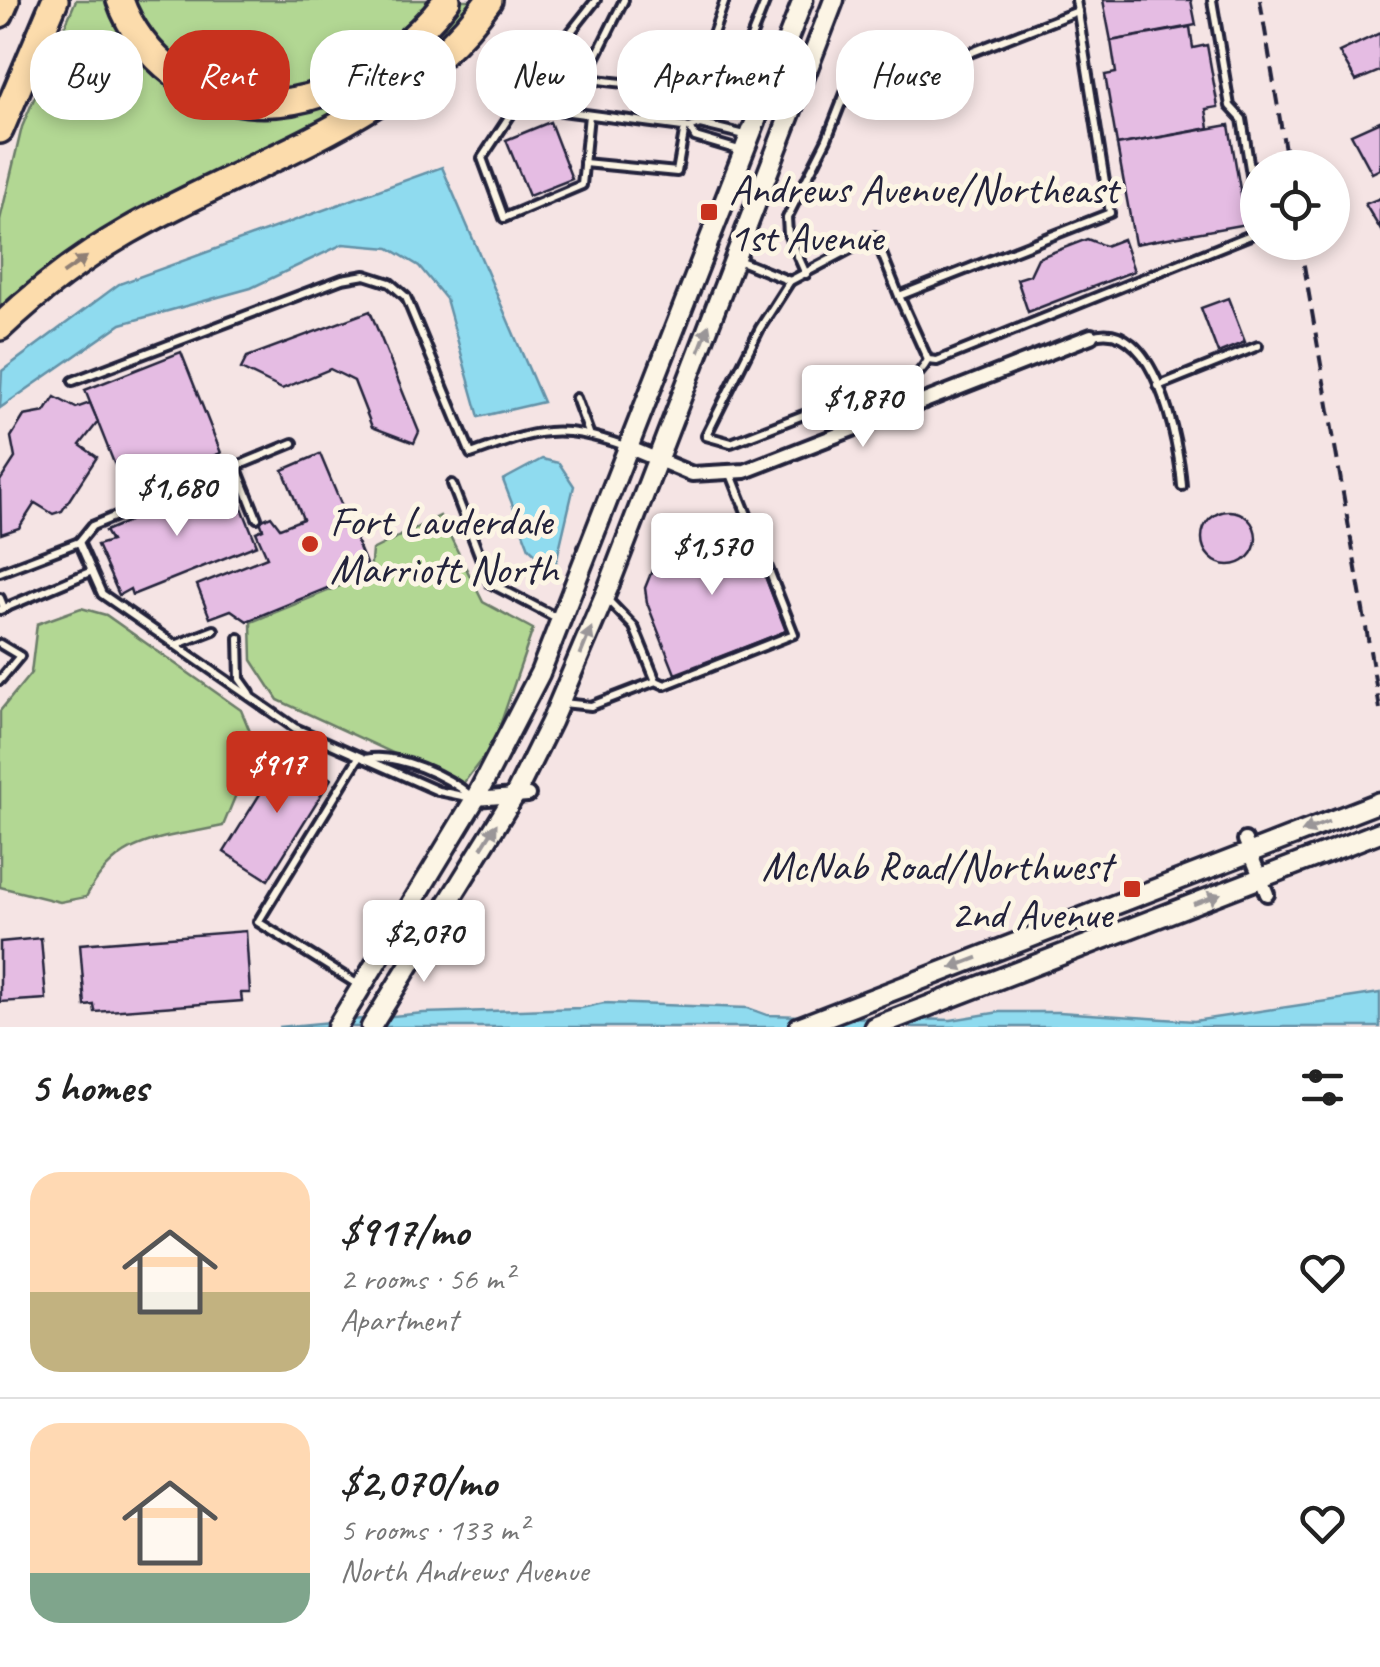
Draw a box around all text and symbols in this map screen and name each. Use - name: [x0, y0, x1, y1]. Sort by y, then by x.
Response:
- chip: Buy: [30, 30, 143, 120]
- chip: Rent: [163, 30, 290, 120]
- chip: Filters: [310, 30, 456, 120]
- chip: New: [476, 30, 597, 120]
- chip: Apartment: [617, 30, 816, 120]
- chip: House: [836, 30, 974, 120]
- map controls: [1240, 150, 1350, 260]
- button: locate: [1240, 150, 1350, 260]
- place label: Andrews Avenue/Northeast 1st Avenue: [729, 163, 1122, 264]
- marker: Andrews Avenue/Northeast 1st Avenue: [698, 201, 720, 223]
- one-way arrow: [62, 256, 89, 275]
- one-way arrow: [697, 323, 712, 353]
- pin: $1,870: [782, 365, 944, 450]
- text: $1,870: [824, 377, 902, 418]
- pin: $1,680: [96, 454, 258, 539]
- text: $1,680: [137, 466, 217, 507]
- place label: Fort Lauderdale Marriott North: [330, 495, 560, 596]
- pin: $1,570: [631, 513, 793, 598]
- text: $1,570: [673, 525, 751, 566]
- marker: Fort Lauderdale Marriott North: [299, 533, 321, 555]
- one-way arrow: [579, 626, 595, 656]
- pin: $917: [218, 731, 336, 816]
- text: $917: [248, 743, 306, 784]
- one-way arrow: [1300, 820, 1330, 836]
- one-way arrow: [479, 822, 498, 849]
- place label: McNab Road/Northwest 2nd Avenue: [762, 840, 1117, 941]
- marker: McNab Road/Northwest 2nd Avenue: [1121, 878, 1143, 900]
- one-way arrow: [1192, 890, 1222, 906]
- pin: $2,070: [343, 900, 505, 985]
- text: $2,070: [385, 912, 463, 953]
- one-way arrow: [949, 956, 979, 972]
- icon: filters: [1295, 1060, 1350, 1115]
- text: 5 homes: [30, 1061, 148, 1114]
- text: $917/mo: [340, 1205, 469, 1258]
- icon: home: [110, 1212, 230, 1332]
- icon: heart: [1295, 1245, 1350, 1300]
- text: 2 rooms · 56 m²: [340, 1258, 513, 1299]
- text: Apartment: [340, 1299, 458, 1340]
- text: $2,070/mo: [340, 1456, 496, 1509]
- icon: home: [110, 1463, 230, 1583]
- icon: heart: [1295, 1496, 1350, 1551]
- text: 5 rooms · 133 m²: [340, 1509, 527, 1550]
- text: North Andrews Avenue: [340, 1550, 588, 1591]

